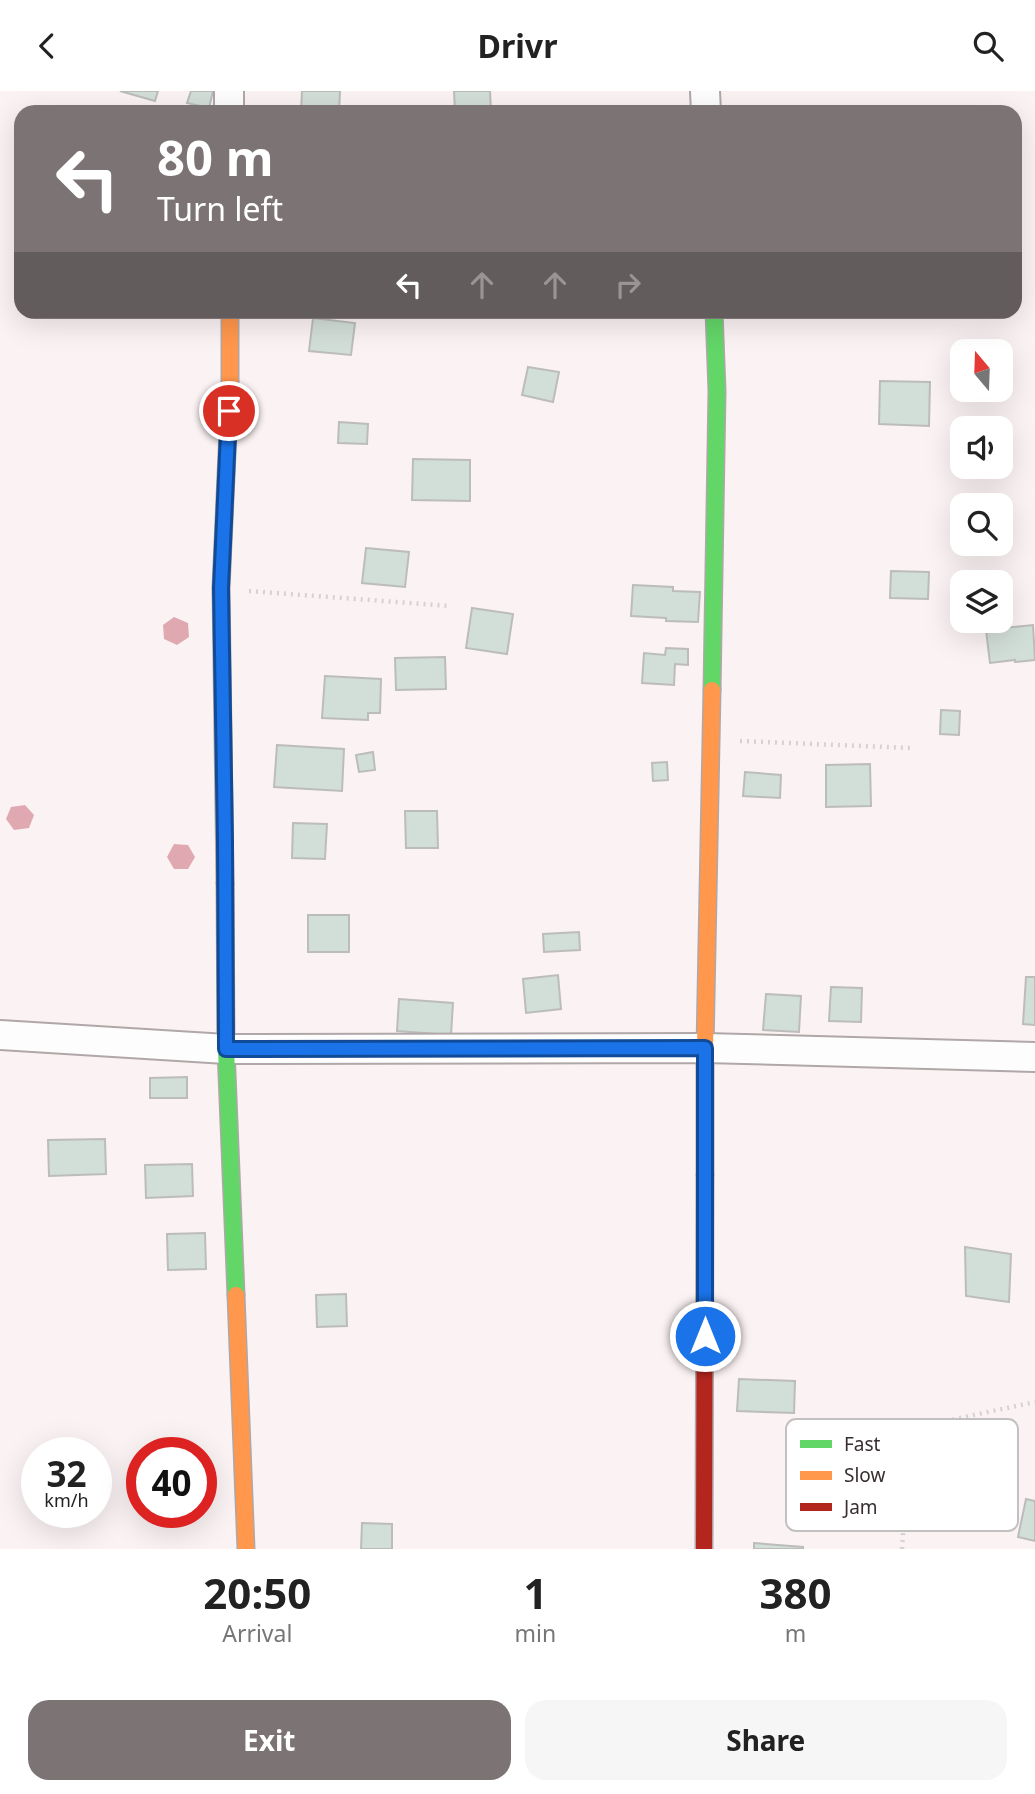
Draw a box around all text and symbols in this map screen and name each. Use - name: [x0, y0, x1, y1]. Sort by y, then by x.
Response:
- text: Drivr: [478, 24, 557, 67]
- icon: back: [28, 27, 66, 65]
- icon: search: [969, 27, 1007, 65]
- text: 80 m: [157, 124, 274, 190]
- icon: left: [42, 133, 133, 224]
- text: Turn left: [157, 187, 283, 230]
- icon: left: [390, 266, 428, 304]
- icon: ahead: [463, 266, 501, 304]
- icon: ahead: [536, 266, 574, 304]
- icon: right: [609, 266, 647, 304]
- north arrow: [950, 339, 1013, 403]
- map controls: [950, 339, 1013, 633]
- pin: [199, 381, 259, 441]
- icon: arrive: [210, 392, 248, 430]
- button: sound: [950, 416, 1013, 479]
- button: search: [950, 493, 1013, 556]
- button: layers: [950, 570, 1013, 633]
- position arrow: [668, 1299, 742, 1373]
- legend: [786, 1419, 1018, 1531]
- text: Fast: [844, 1431, 881, 1457]
- speed limit sign: 40: [126, 1437, 217, 1528]
- text: 32: [46, 1450, 87, 1497]
- text: Slow: [844, 1462, 885, 1488]
- text: km/h: [44, 1488, 89, 1512]
- text: Jam: [842, 1494, 878, 1520]
- text: 20:50: [203, 1564, 311, 1621]
- text: 1: [523, 1564, 547, 1621]
- text: 380: [760, 1564, 832, 1621]
- text: Arrival: [222, 1617, 292, 1649]
- text: min: [515, 1617, 556, 1649]
- text: m: [785, 1617, 806, 1649]
- button: Exit: [28, 1700, 511, 1780]
- button: Share: [525, 1700, 1007, 1780]

